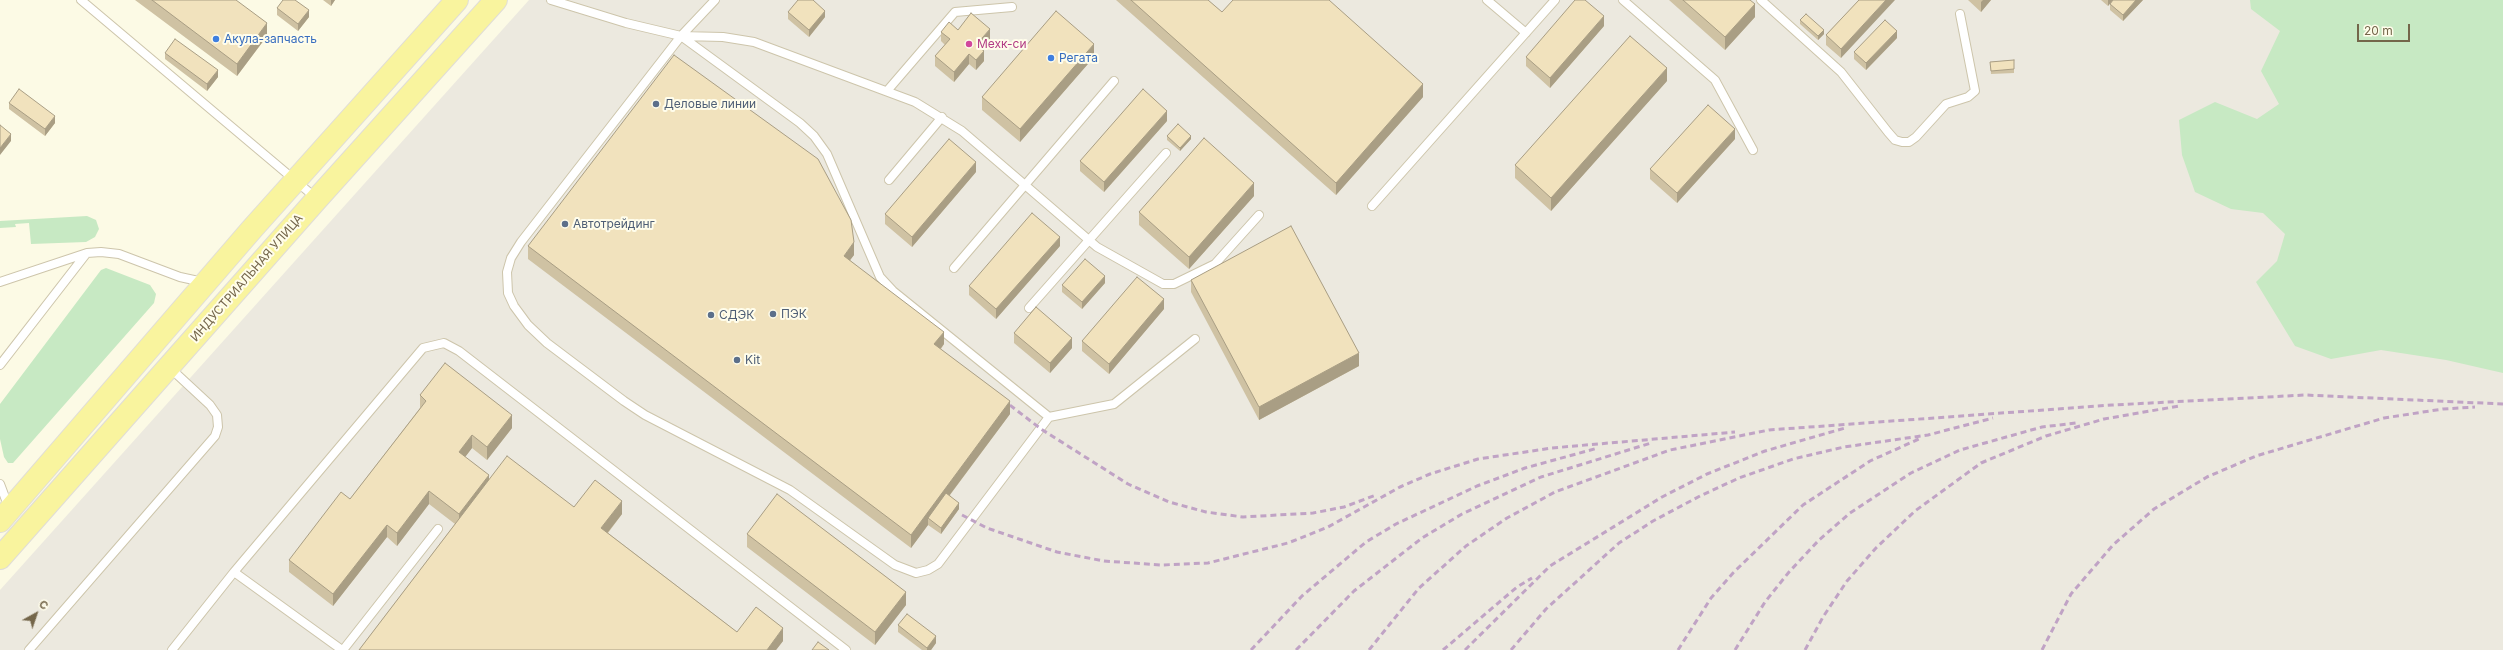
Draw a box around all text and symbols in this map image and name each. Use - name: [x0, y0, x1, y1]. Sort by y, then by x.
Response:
- scale bar: [2359, 16, 2412, 42]
- text: 20 m: [2364, 23, 2393, 38]
- place label: Акула-запчасть: [224, 32, 317, 46]
- marker: Акула-запчасть: [211, 34, 221, 44]
- place label: Мехк-си: [977, 37, 1027, 51]
- marker: Мехк-си: [964, 39, 974, 49]
- place label: Регата: [1059, 51, 1098, 65]
- marker: Регата: [1046, 53, 1056, 63]
- place label: Деловые линии: [664, 97, 756, 111]
- marker: Деловые линии: [651, 99, 661, 109]
- street label: ИНДУСТРИАЛЬНАЯ УЛИЦА: [188, 211, 306, 345]
- place label: Автотрейдинг: [573, 217, 655, 231]
- marker: Автотрейдинг: [560, 219, 570, 229]
- place label: ПЭК: [781, 307, 807, 321]
- place label: СДЭК: [719, 308, 754, 322]
- marker: ПЭК: [768, 309, 778, 319]
- marker: СДЭК: [706, 310, 716, 320]
- place label: Kit: [745, 353, 760, 367]
- marker: Kit: [732, 355, 742, 365]
- north arrow: [16, 594, 56, 634]
- text: С: [36, 597, 51, 613]

